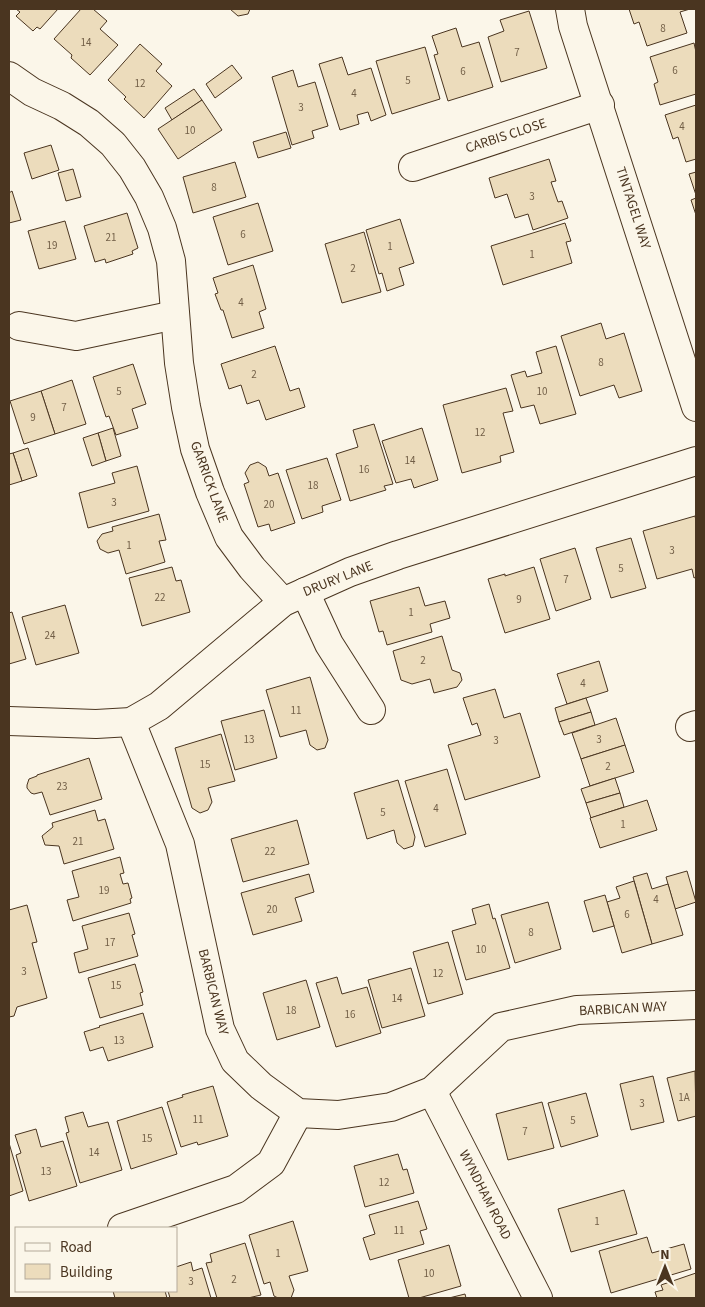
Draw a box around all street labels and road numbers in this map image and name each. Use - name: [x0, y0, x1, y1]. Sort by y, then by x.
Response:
- street label: CARBIS CLOSE: [463, 113, 549, 159]
- street label: TINTAGEL WAY: [610, 164, 656, 252]
- street label: GARRICK LANE: [185, 438, 233, 526]
- street label: DRURY LANE: [300, 556, 376, 602]
- street label: BARBICAN WAY: [193, 947, 233, 1038]
- street label: BARBICAN WAY: [578, 997, 668, 1021]
- street label: WYNDHAM ROAD: [454, 1147, 516, 1243]

